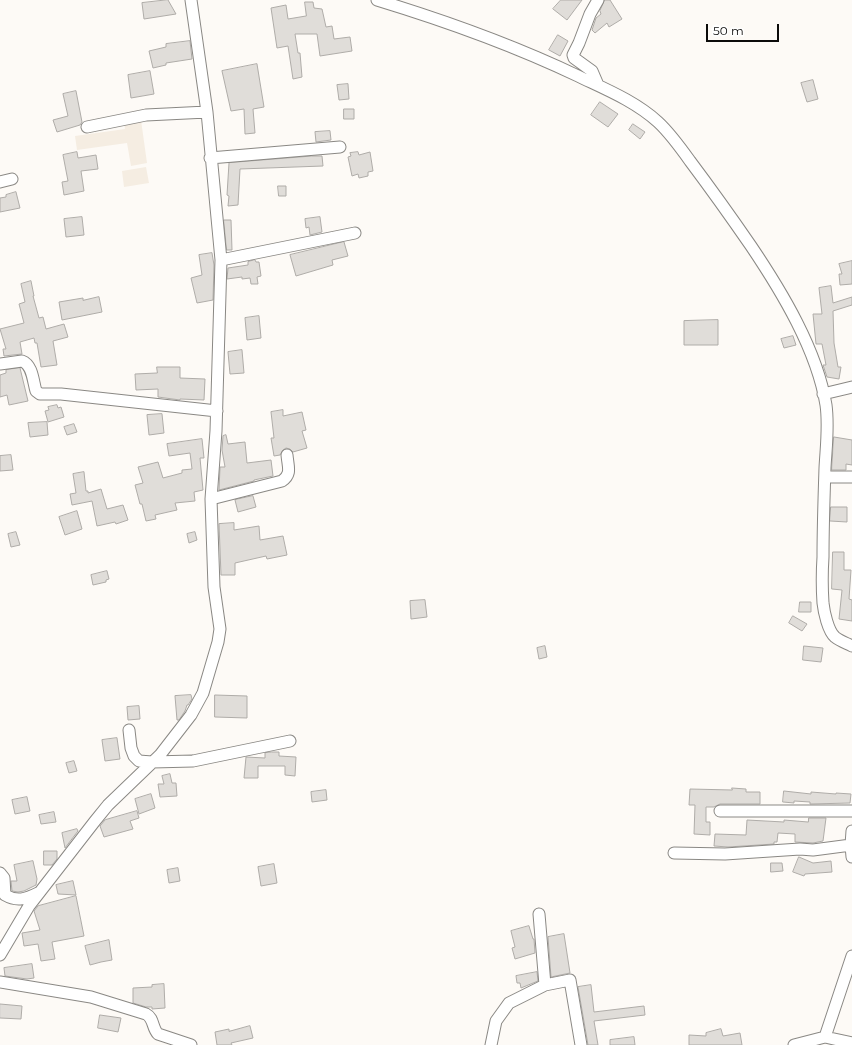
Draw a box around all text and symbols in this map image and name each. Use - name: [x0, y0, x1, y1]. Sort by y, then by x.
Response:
- scale bar: [708, 16, 781, 42]
- text: 50 m: [713, 23, 744, 38]

